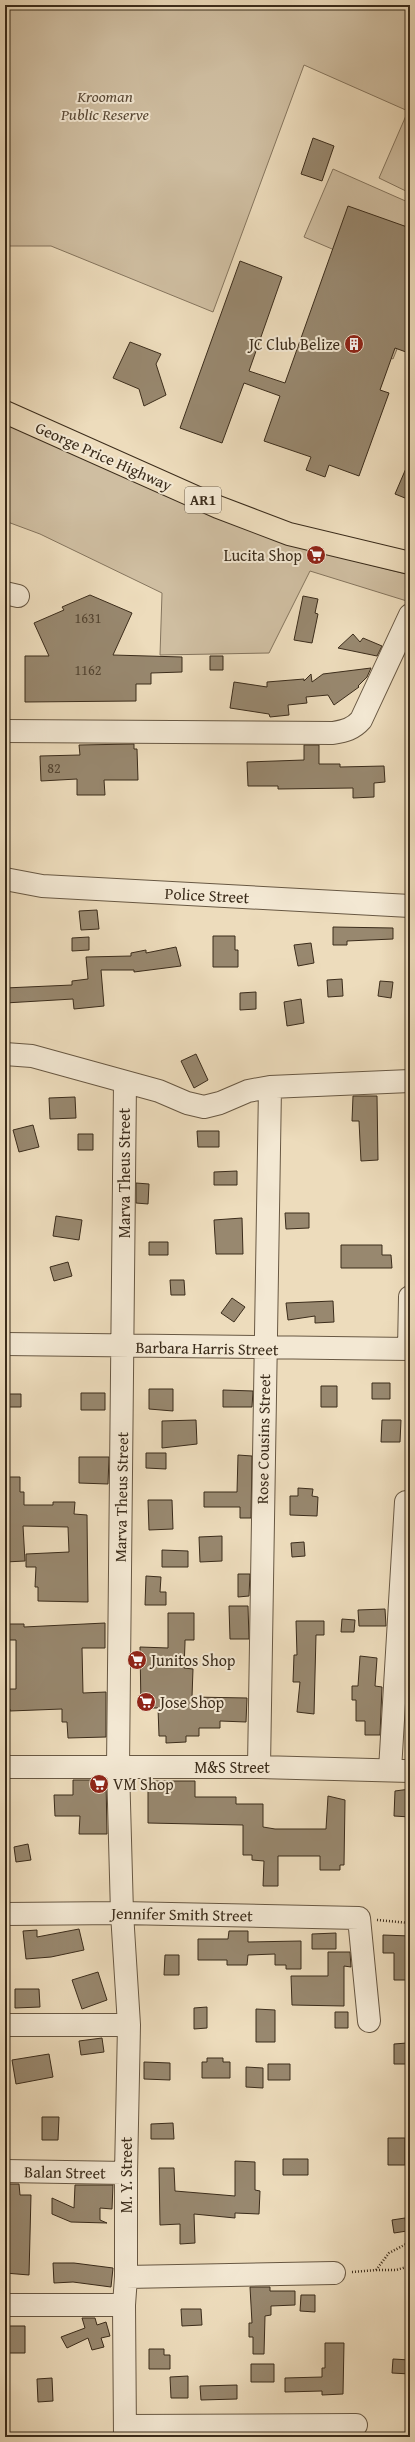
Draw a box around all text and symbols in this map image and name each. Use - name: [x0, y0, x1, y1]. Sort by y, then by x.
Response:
- park label: Krooman Public Reserve: [60, 84, 150, 126]
- place label: JC Club Belize: [247, 332, 340, 356]
- building icon: JC Club Belize: [343, 333, 365, 355]
- street label: George Price Highway: [32, 415, 176, 497]
- road number: AR1: [185, 487, 221, 513]
- place label: Lucita Shop: [224, 543, 302, 567]
- supermarket icon: Lucita Shop: [305, 544, 327, 566]
- house number: 1631: [75, 608, 101, 628]
- house number: 1162: [75, 660, 101, 680]
- house number: 82: [47, 758, 61, 778]
- street label: Police Street: [164, 881, 250, 909]
- street label: Marva Theus Street: [112, 1107, 136, 1238]
- street label: Barbara Harris Street: [135, 1335, 279, 1361]
- street label: Rose Cousins Street: [250, 1373, 276, 1504]
- street label: Marva Theus Street: [108, 1431, 134, 1562]
- place label: Junitos Shop: [149, 1648, 236, 1672]
- supermarket icon: Junitos Shop: [126, 1649, 148, 1671]
- place label: Jose Shop: [158, 1690, 225, 1714]
- supermarket icon: Jose Shop: [135, 1691, 157, 1713]
- street label: M&S Street: [194, 1755, 270, 1779]
- place label: VM Shop: [113, 1772, 174, 1796]
- supermarket icon: VM Shop: [88, 1773, 110, 1795]
- street label: Jennifer Smith Street: [109, 1901, 253, 1927]
- street label: M. Y. Street: [114, 2136, 138, 2213]
- street label: Balan Street: [24, 2159, 106, 2185]

